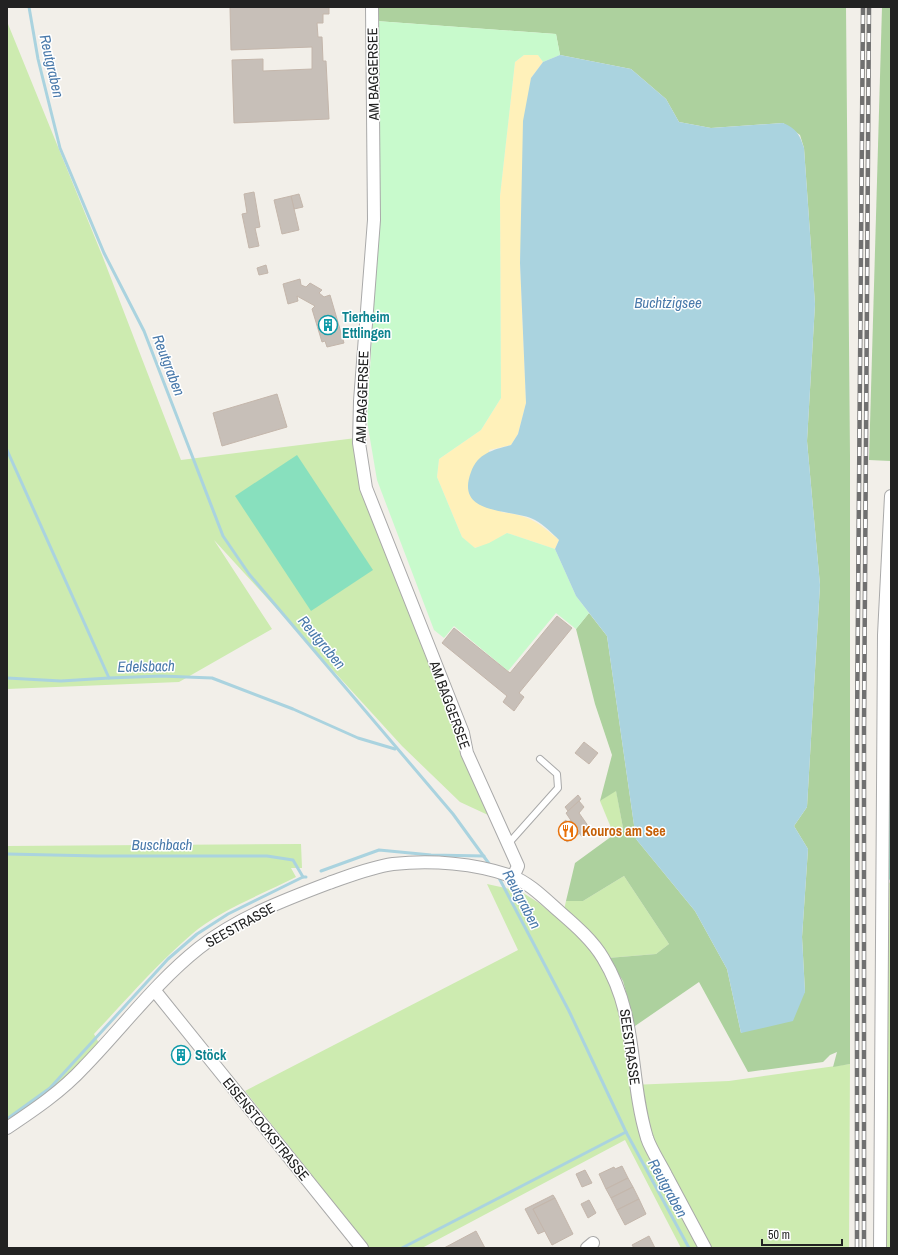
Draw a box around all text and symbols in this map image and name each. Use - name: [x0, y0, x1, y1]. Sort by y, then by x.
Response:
- street label: AM BAGGERSEE: [363, 28, 383, 121]
- water label: Reutgraben: [35, 32, 69, 100]
- water label: Buchtzigsee: [634, 292, 702, 313]
- place label: Tierheim Ettlingen: [342, 308, 391, 342]
- building icon: Tierheim Ettlingen: [317, 314, 339, 336]
- water label: Reutgraben: [148, 331, 190, 399]
- street label: AM BAGGERSEE: [351, 350, 373, 445]
- water label: Reutgraben: [293, 611, 351, 673]
- water label: Edelsbach: [117, 655, 175, 677]
- street label: AM BAGGERSEE: [425, 658, 474, 752]
- restaurant icon: Kouros am See: [557, 820, 579, 842]
- place label: Kouros am See: [582, 822, 666, 840]
- water label: Buschbach: [132, 834, 193, 855]
- water label: Reutgraben: [498, 866, 546, 932]
- street label: SEESTRASSE: [202, 899, 278, 951]
- street label: SEESTRASSE: [616, 1008, 644, 1086]
- building icon: Stöck: [170, 1044, 192, 1066]
- place label: Stöck: [195, 1046, 227, 1064]
- street label: EISENSTOCKSTRASSE: [219, 1074, 313, 1184]
- water label: Reutgraben: [643, 1155, 693, 1221]
- scale bar: [762, 1221, 842, 1247]
- text: 50 m: [768, 1227, 790, 1243]

